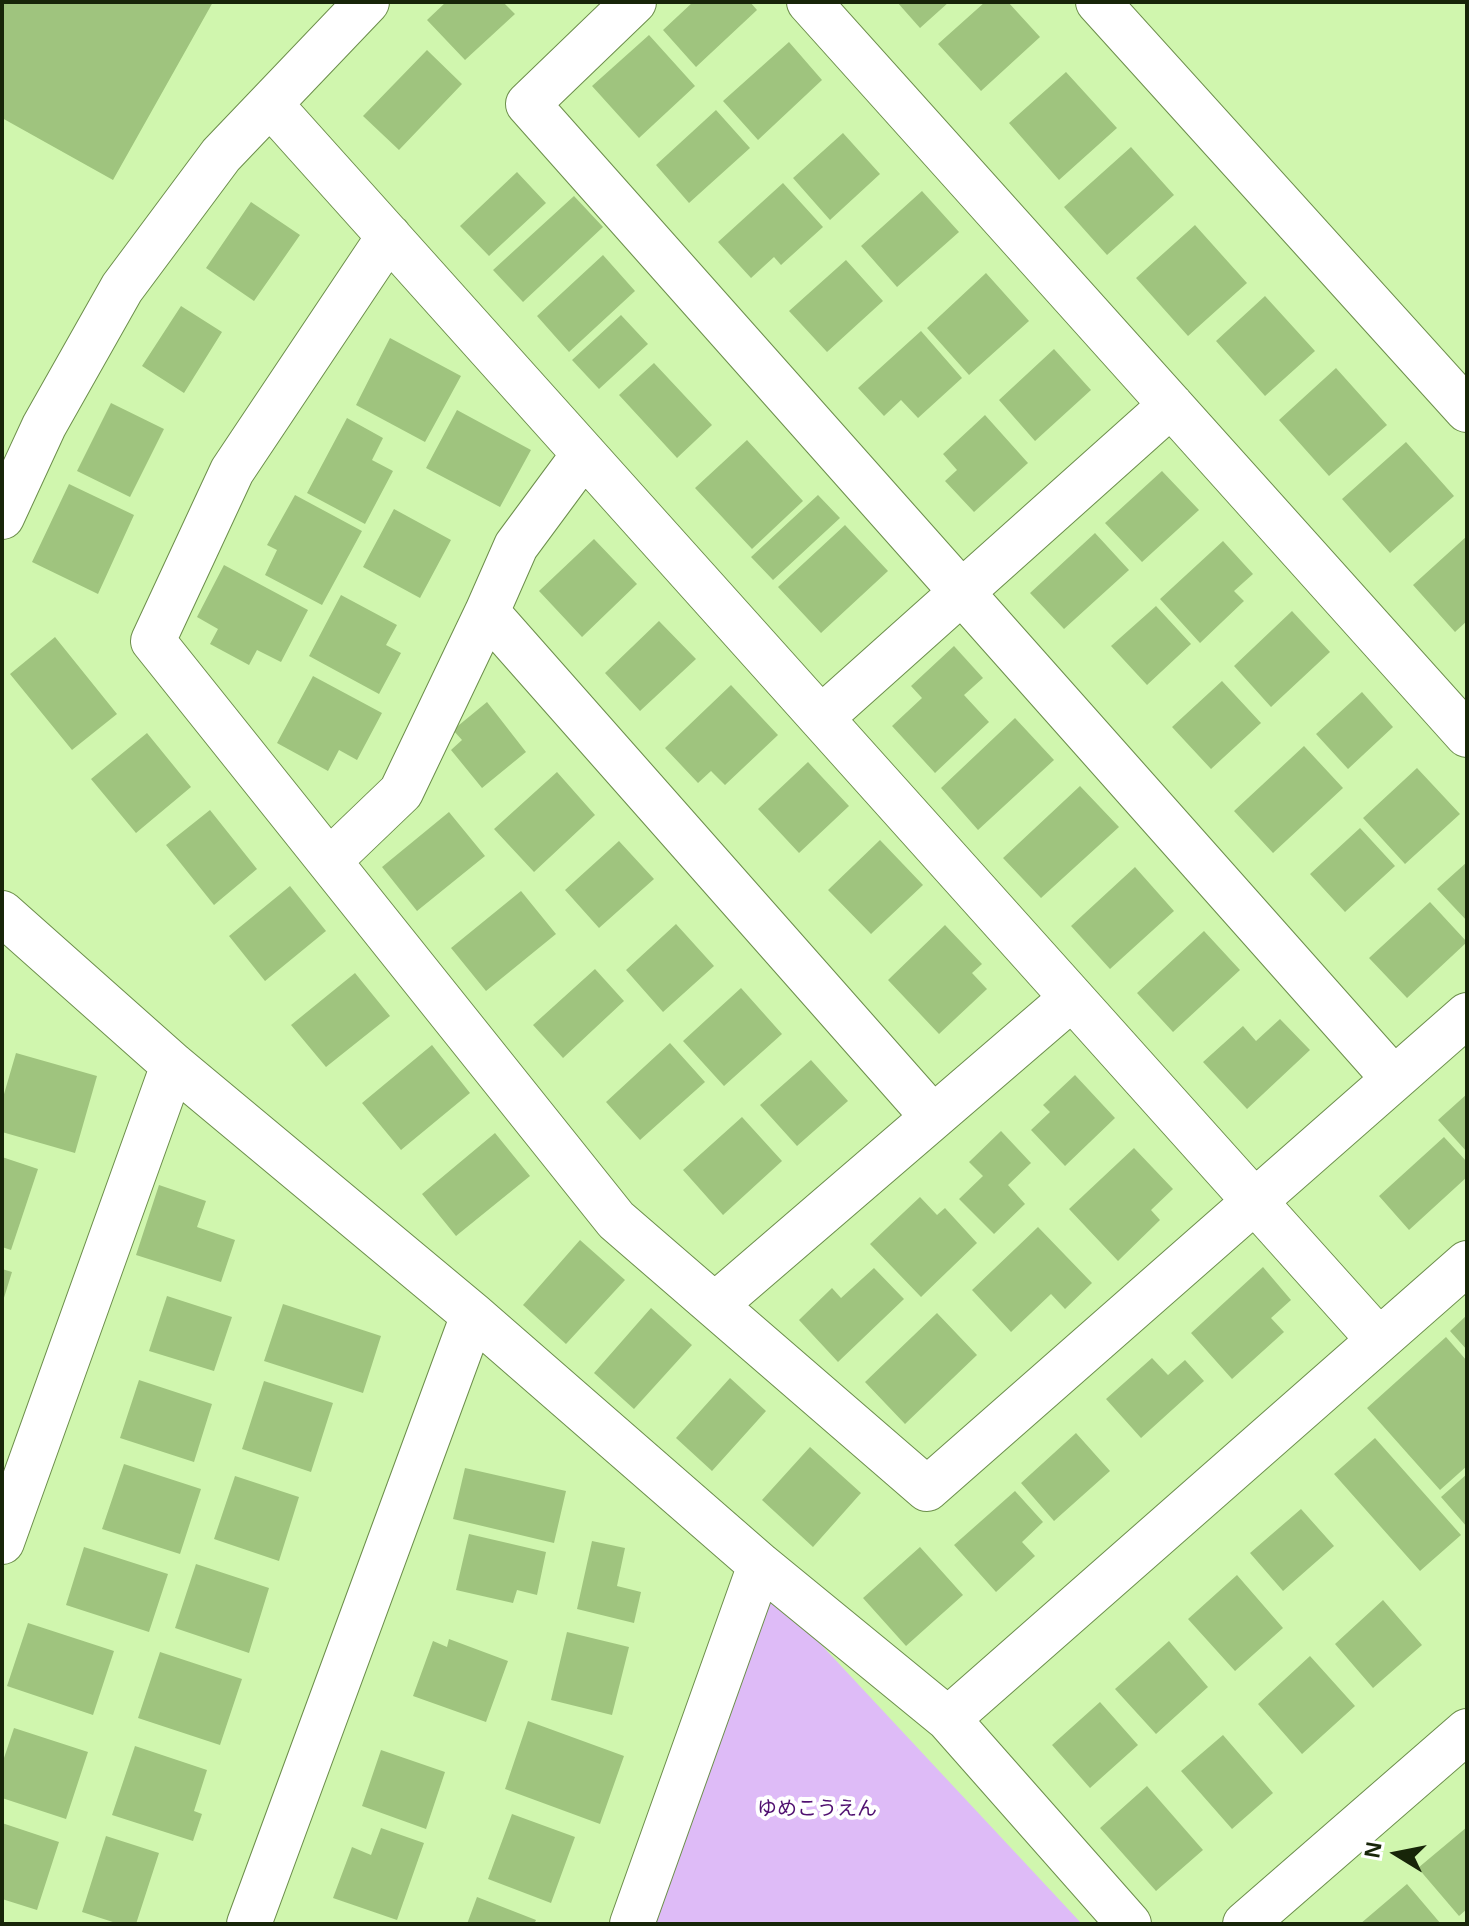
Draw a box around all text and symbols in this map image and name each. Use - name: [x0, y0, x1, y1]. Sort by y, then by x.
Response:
- park label: ゆめこうえん: [757, 1797, 877, 1821]
- north arrow: [1357, 1814, 1437, 1894]
- text: N: [1359, 1840, 1387, 1860]

